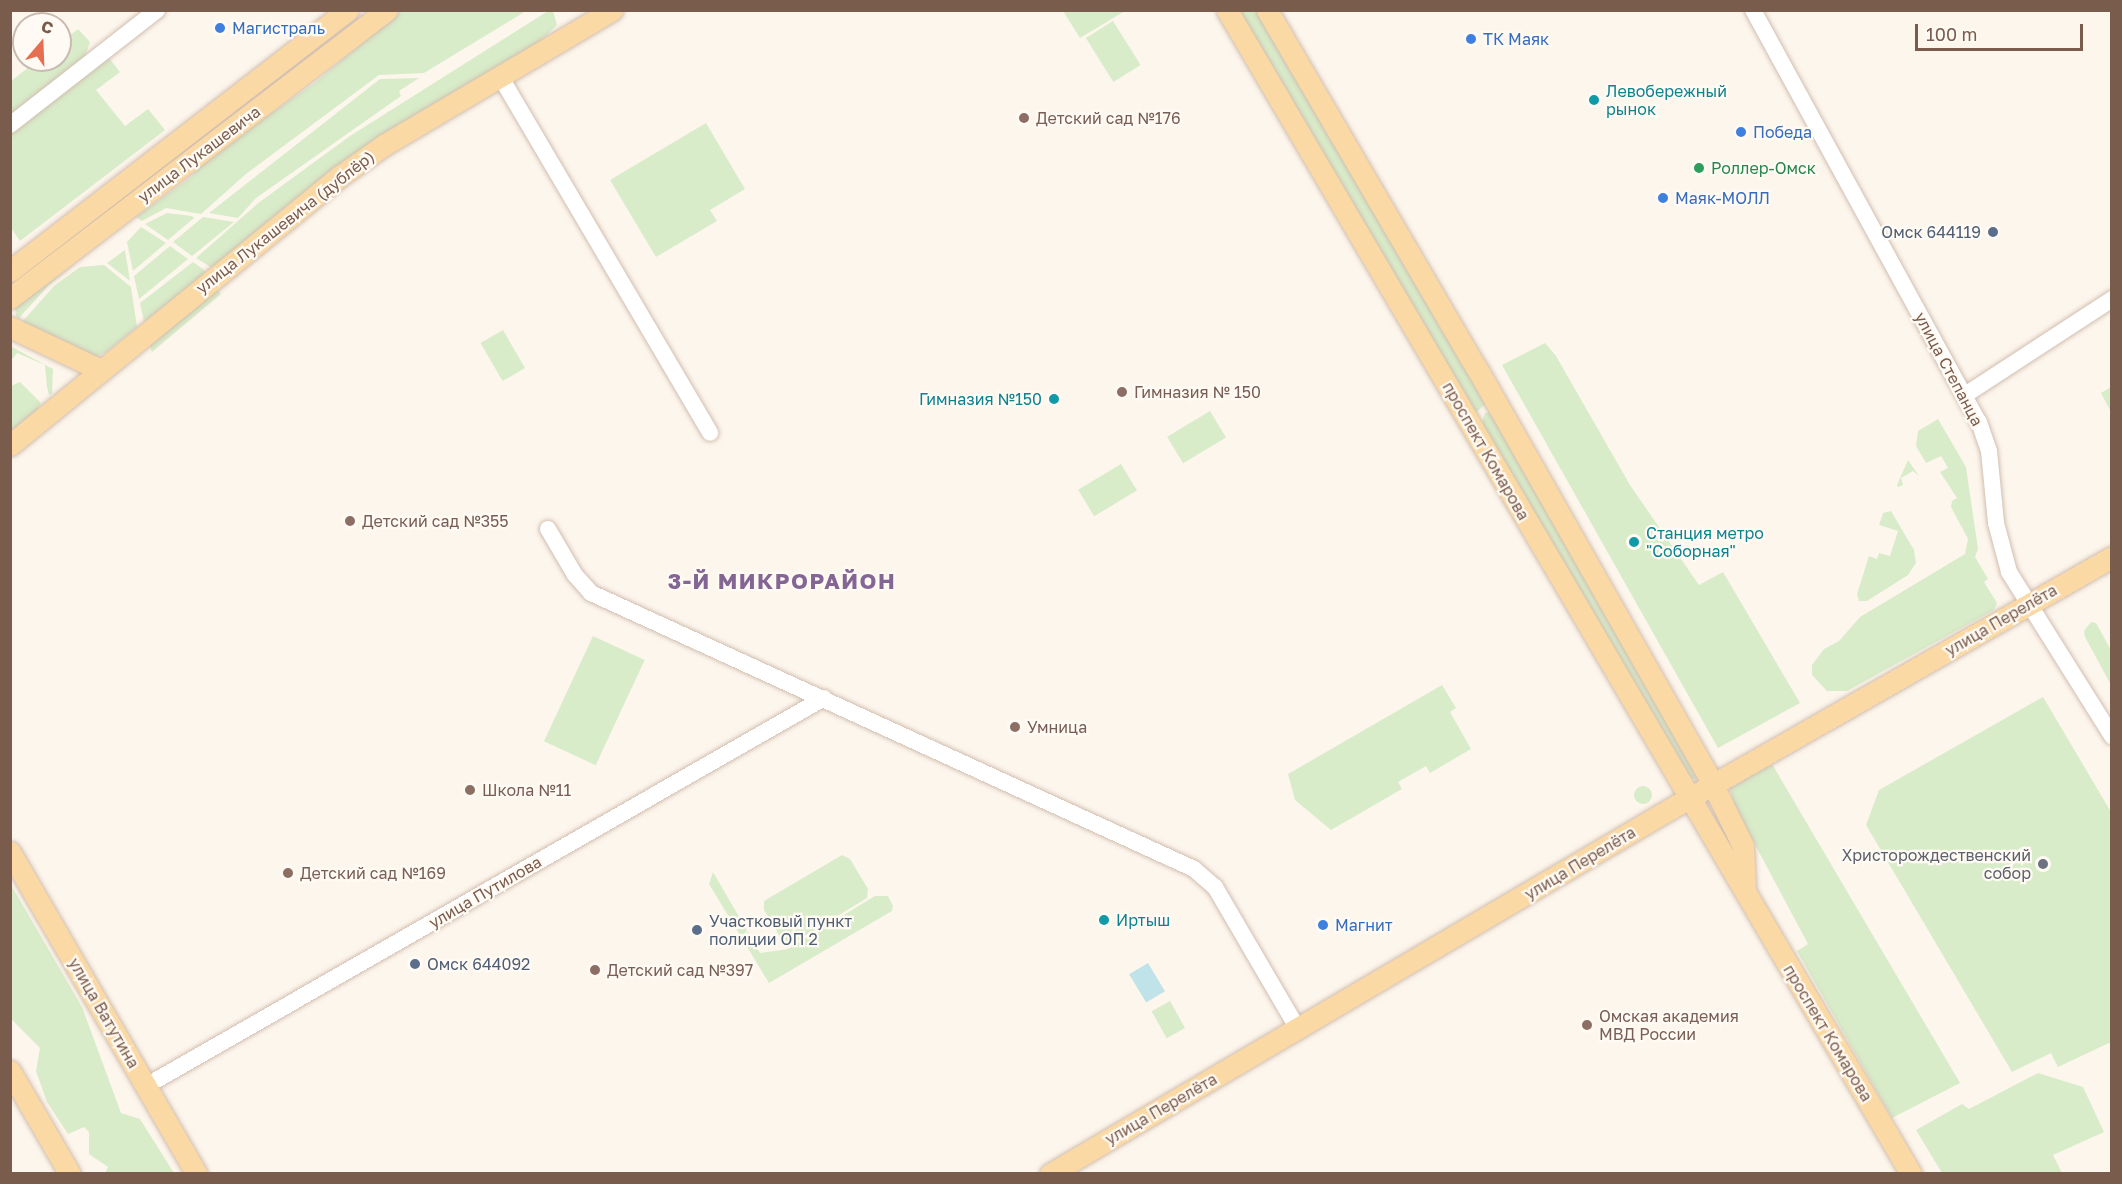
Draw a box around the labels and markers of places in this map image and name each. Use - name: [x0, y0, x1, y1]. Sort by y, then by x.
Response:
- place label: Магистраль: [232, 18, 325, 38]
- marker: Магистраль: [213, 21, 227, 35]
- place label: ТК Маяк: [1483, 29, 1549, 49]
- marker: ТК Маяк: [1464, 32, 1478, 46]
- place label: Левобережный рынок: [1606, 81, 1727, 119]
- marker: Левобережный рынок: [1587, 93, 1601, 107]
- place label: Детский сад №176: [1036, 108, 1181, 128]
- marker: Детский сад №176: [1017, 111, 1031, 125]
- place label: Победа: [1753, 122, 1812, 142]
- marker: Победа: [1734, 125, 1748, 139]
- place label: Роллер-Омск: [1711, 158, 1816, 178]
- marker: Роллер-Омск: [1692, 161, 1706, 175]
- place label: Маяк-МОЛЛ: [1675, 188, 1770, 208]
- marker: Маяк-МОЛЛ: [1656, 191, 1670, 205]
- place label: Омск 644119: [1881, 222, 1981, 242]
- marker: Омск 644119: [1986, 225, 2000, 239]
- place label: Гимназия № 150: [1134, 382, 1261, 402]
- marker: Гимназия № 150: [1115, 385, 1129, 399]
- place label: Гимназия №150: [919, 389, 1042, 409]
- marker: Гимназия №150: [1047, 392, 1061, 406]
- place label: Детский сад №355: [362, 511, 509, 531]
- marker: Детский сад №355: [343, 514, 357, 528]
- place label: Станция метро "Соборная": [1646, 523, 1764, 561]
- marker: Станция метро "Соборная": [1627, 535, 1641, 549]
- place label: Умница: [1027, 717, 1087, 737]
- marker: Умница: [1008, 720, 1022, 734]
- place label: Школа №11: [482, 780, 571, 800]
- marker: Школа №11: [463, 783, 477, 797]
- place label: Христорождественский собор: [1842, 845, 2031, 883]
- marker: Христорождественский собор: [2036, 857, 2050, 871]
- place label: Детский сад №169: [300, 863, 446, 883]
- marker: Детский сад №169: [281, 866, 295, 880]
- place label: Иртыш: [1116, 910, 1170, 930]
- place label: Участковый пункт полиции ОП 2: [709, 911, 852, 949]
- marker: Иртыш: [1097, 913, 1111, 927]
- place label: Магнит: [1335, 915, 1393, 935]
- marker: Магнит: [1316, 918, 1330, 932]
- marker: Участковый пункт полиции ОП 2: [690, 923, 704, 937]
- place label: Омск 644092: [427, 954, 530, 974]
- marker: Омск 644092: [408, 957, 422, 971]
- place label: Детский сад №397: [607, 960, 753, 980]
- marker: Детский сад №397: [588, 963, 602, 977]
- place label: Омская академия МВД России: [1599, 1006, 1739, 1044]
- marker: Омская академия МВД России: [1580, 1018, 1594, 1032]

